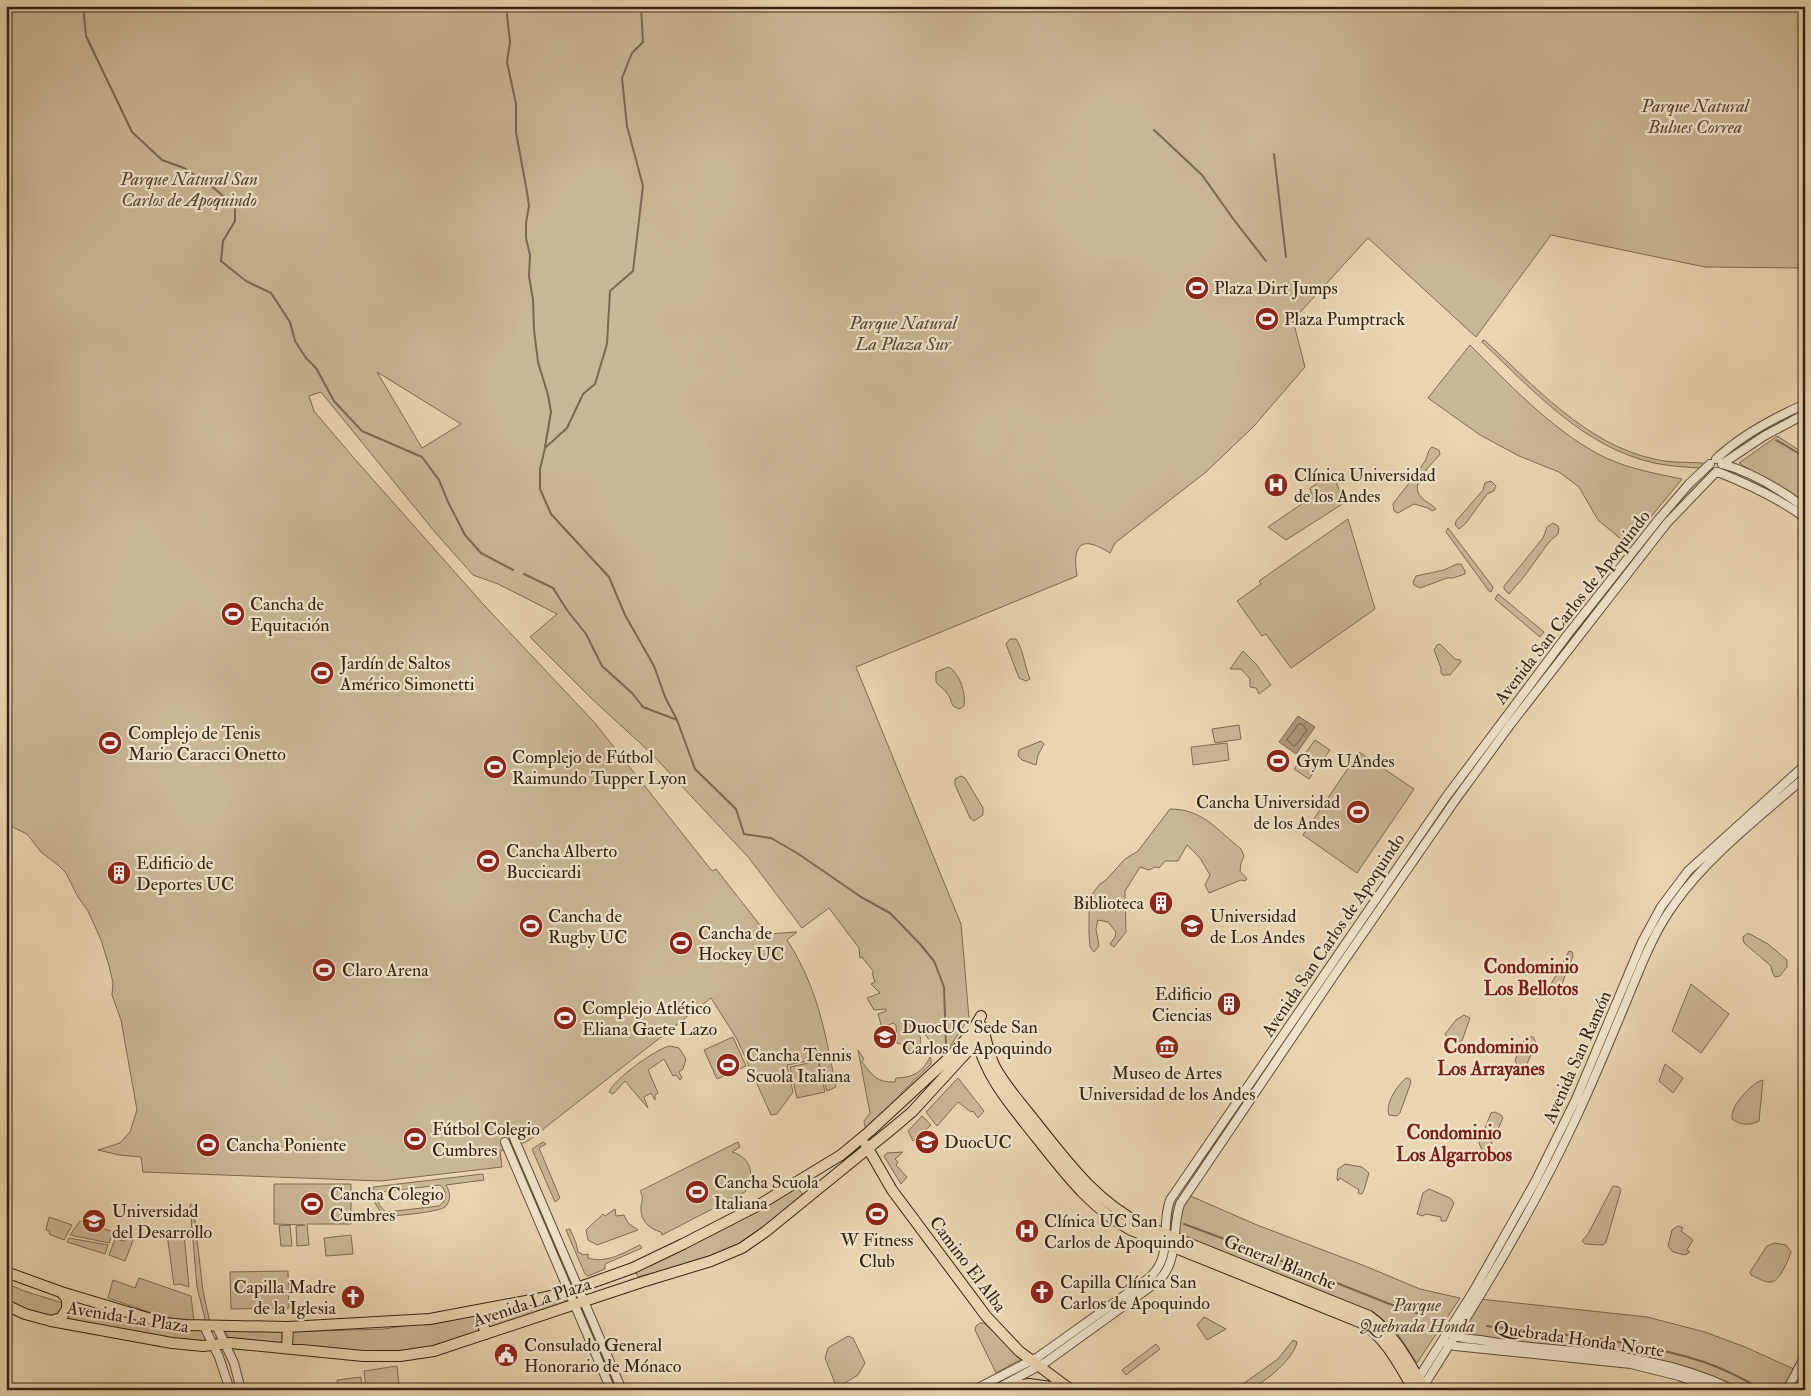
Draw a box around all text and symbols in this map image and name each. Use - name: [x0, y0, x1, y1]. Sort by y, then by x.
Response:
- park label: Parque Natural Bulnes Correa: [1640, 95, 1750, 139]
- park label: Parque Natural San Carlos de Apoquindo: [119, 168, 258, 212]
- sports icon: Plaza Dirt Jumps: [1184, 275, 1210, 301]
- place label: Plaza Dirt Jumps: [1214, 277, 1338, 300]
- sports icon: Plaza Pumptrack: [1254, 306, 1280, 332]
- place label: Plaza Pumptrack: [1284, 308, 1406, 331]
- park label: Parque Natural La Plaza Sur: [848, 312, 958, 356]
- place label: Clínica Universidad de los Andes: [1294, 464, 1436, 508]
- hospital icon: Clínica Universidad de los Andes: [1263, 472, 1289, 498]
- street label: Avenida San Carlos de Apoquindo: [1489, 505, 1656, 710]
- place label: Cancha de Equitación: [250, 593, 330, 637]
- sports icon: Cancha de Equitación: [220, 601, 246, 627]
- place label: Jardín de Saltos Américo Simonetti: [339, 652, 475, 696]
- sports icon: Jardín de Saltos Américo Simonetti: [309, 660, 335, 686]
- place label: Complejo de Tenis Mario Caracci Onetto: [128, 722, 286, 766]
- sports icon: Complejo de Tenis Mario Caracci Onetto: [97, 730, 123, 756]
- place label: Complejo de Fútbol Raimundo Tupper Lyon: [512, 746, 686, 790]
- sports icon: Gym UAndes: [1265, 748, 1291, 774]
- place label: Gym UAndes: [1296, 750, 1395, 773]
- sports icon: Complejo de Fútbol Raimundo Tupper Lyon: [482, 754, 508, 780]
- place label: Cancha Universidad de los Andes: [1196, 791, 1340, 835]
- sports icon: Cancha Universidad de los Andes: [1345, 799, 1371, 825]
- street label: Avenida San Carlos de Apoquindo: [1256, 829, 1410, 1042]
- place label: Cancha Alberto Buccicardi: [506, 840, 617, 884]
- sports icon: Cancha Alberto Buccicardi: [475, 848, 501, 874]
- place label: Edificio de Deportes UC: [136, 852, 234, 896]
- building icon: Edificio de Deportes UC: [106, 860, 132, 886]
- building icon: Biblioteca: [1148, 890, 1174, 916]
- place label: Biblioteca: [1073, 892, 1145, 915]
- place label: Cancha de Rugby UC: [548, 905, 627, 949]
- place label: Universidad de Los Andes: [1210, 905, 1305, 949]
- sports icon: Cancha de Rugby UC: [518, 913, 544, 939]
- school or university icon: Universidad de Los Andes: [1179, 913, 1205, 939]
- place label: Cancha de Hockey UC: [698, 922, 784, 966]
- sports icon: Cancha de Hockey UC: [668, 930, 694, 956]
- district label: Condominio Los Bellotos: [1484, 955, 1579, 1001]
- sports icon: Claro Arena: [311, 957, 337, 983]
- place label: Claro Arena: [342, 959, 429, 982]
- place label: Edificio Ciencias: [1152, 983, 1212, 1027]
- street label: Avenida San Ramón: [1538, 987, 1617, 1128]
- building icon: Edificio Ciencias: [1216, 991, 1242, 1017]
- place label: Complejo Atlético Eliana Gaete Lazo: [582, 997, 718, 1041]
- sports icon: Complejo Atlético Eliana Gaete Lazo: [552, 1005, 578, 1031]
- place label: DuocUC Sede San Carlos de Apoquindo: [902, 1016, 1052, 1060]
- school or university icon: DuocUC Sede San Carlos de Apoquindo: [872, 1024, 898, 1050]
- museum icon: Museo de Artes Universidad de los Andes: [1154, 1034, 1180, 1060]
- district label: Condominio Los Arrayanes: [1437, 1035, 1545, 1082]
- place label: Cancha Tennis Scuola Italiana: [746, 1044, 852, 1088]
- sports icon: Cancha Tennis Scuola Italiana: [715, 1052, 741, 1078]
- place label: Museo de Artes Universidad de los Andes: [1079, 1062, 1255, 1106]
- place label: Fútbol Colegio Cumbres: [432, 1118, 540, 1162]
- district label: Condominio Los Algarrobos: [1396, 1121, 1512, 1168]
- sports icon: Fútbol Colegio Cumbres: [402, 1126, 428, 1152]
- school or university icon: DuocUC: [914, 1129, 940, 1155]
- place label: DuocUC: [944, 1131, 1012, 1154]
- sports icon: Cancha Poniente: [195, 1132, 221, 1158]
- place label: Cancha Poniente: [226, 1134, 347, 1157]
- place label: Cancha Scuola Italiana: [714, 1171, 819, 1215]
- sports icon: Cancha Scuola Italiana: [684, 1179, 710, 1205]
- place label: Cancha Colegio Cumbres: [330, 1183, 444, 1227]
- sports icon: Cancha Colegio Cumbres: [299, 1191, 325, 1217]
- place label: Universidad del Desarrollo: [112, 1200, 213, 1244]
- sports icon: W Fitness Club: [864, 1201, 890, 1227]
- school or university icon: Universidad del Desarrollo: [81, 1208, 107, 1234]
- place label: Clínica UC San Carlos de Apoquindo: [1044, 1210, 1194, 1254]
- street label: Camino El Alba: [924, 1212, 1012, 1317]
- hospital icon: Clínica UC San Carlos de Apoquindo: [1014, 1218, 1040, 1244]
- place label: W Fitness Club: [840, 1229, 913, 1273]
- street label: General Blanche: [1220, 1229, 1340, 1296]
- place label: Capilla Clínica San Carlos de Apoquindo: [1060, 1271, 1210, 1315]
- street label: Avenida La Plaza: [469, 1272, 595, 1333]
- place label: Capilla Madre de la Iglesia: [234, 1276, 337, 1320]
- church icon: Capilla Clínica San Carlos de Apoquindo: [1029, 1279, 1055, 1305]
- church icon: Capilla Madre de la Iglesia: [340, 1284, 366, 1310]
- park label: Parque Quebrada Honda: [1359, 1294, 1475, 1338]
- street label: Avenida La Plaza: [64, 1296, 191, 1339]
- street label: Quebrada Honda Norte: [1492, 1316, 1666, 1363]
- place label: Consulado General Honorario de Mónaco: [524, 1334, 682, 1378]
- public building icon: Consulado General Honorario de Mónaco: [493, 1342, 519, 1368]

